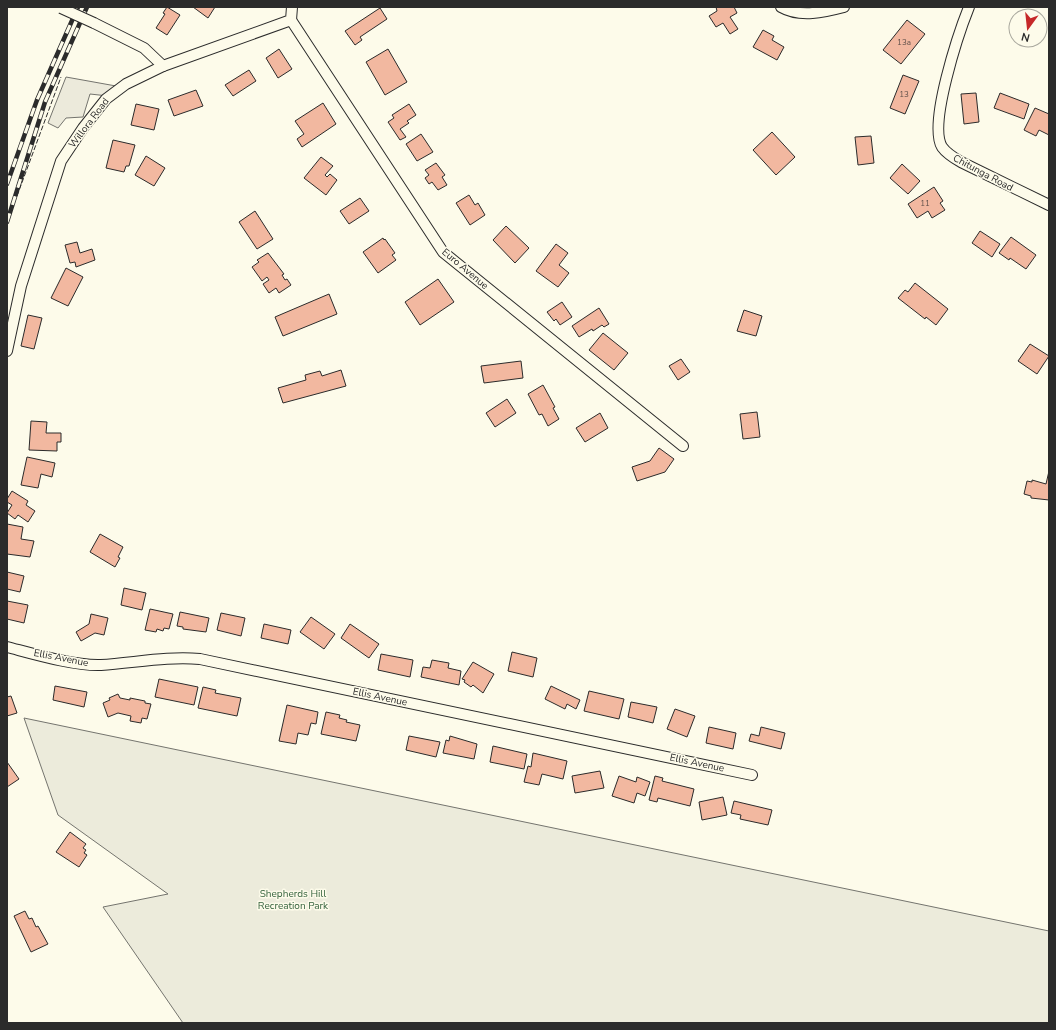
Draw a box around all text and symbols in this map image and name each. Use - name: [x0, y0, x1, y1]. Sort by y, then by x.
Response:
- north arrow: [1008, 8, 1048, 48]
- text: N: [1020, 29, 1031, 45]
- house number: 13a: [897, 37, 911, 48]
- house number: 13: [899, 89, 909, 100]
- street label: Willora Road: [66, 95, 113, 151]
- street label: Chitunga Road: [950, 151, 1016, 195]
- house number: 11: [920, 198, 930, 209]
- street label: Euro Avenue: [439, 245, 491, 293]
- street label: Ellis Avenue: [32, 646, 90, 670]
- street label: Ellis Avenue: [351, 684, 409, 710]
- street label: Ellis Avenue: [668, 750, 726, 776]
- park label: Shepherds Hill Recreation Park: [258, 887, 329, 913]

